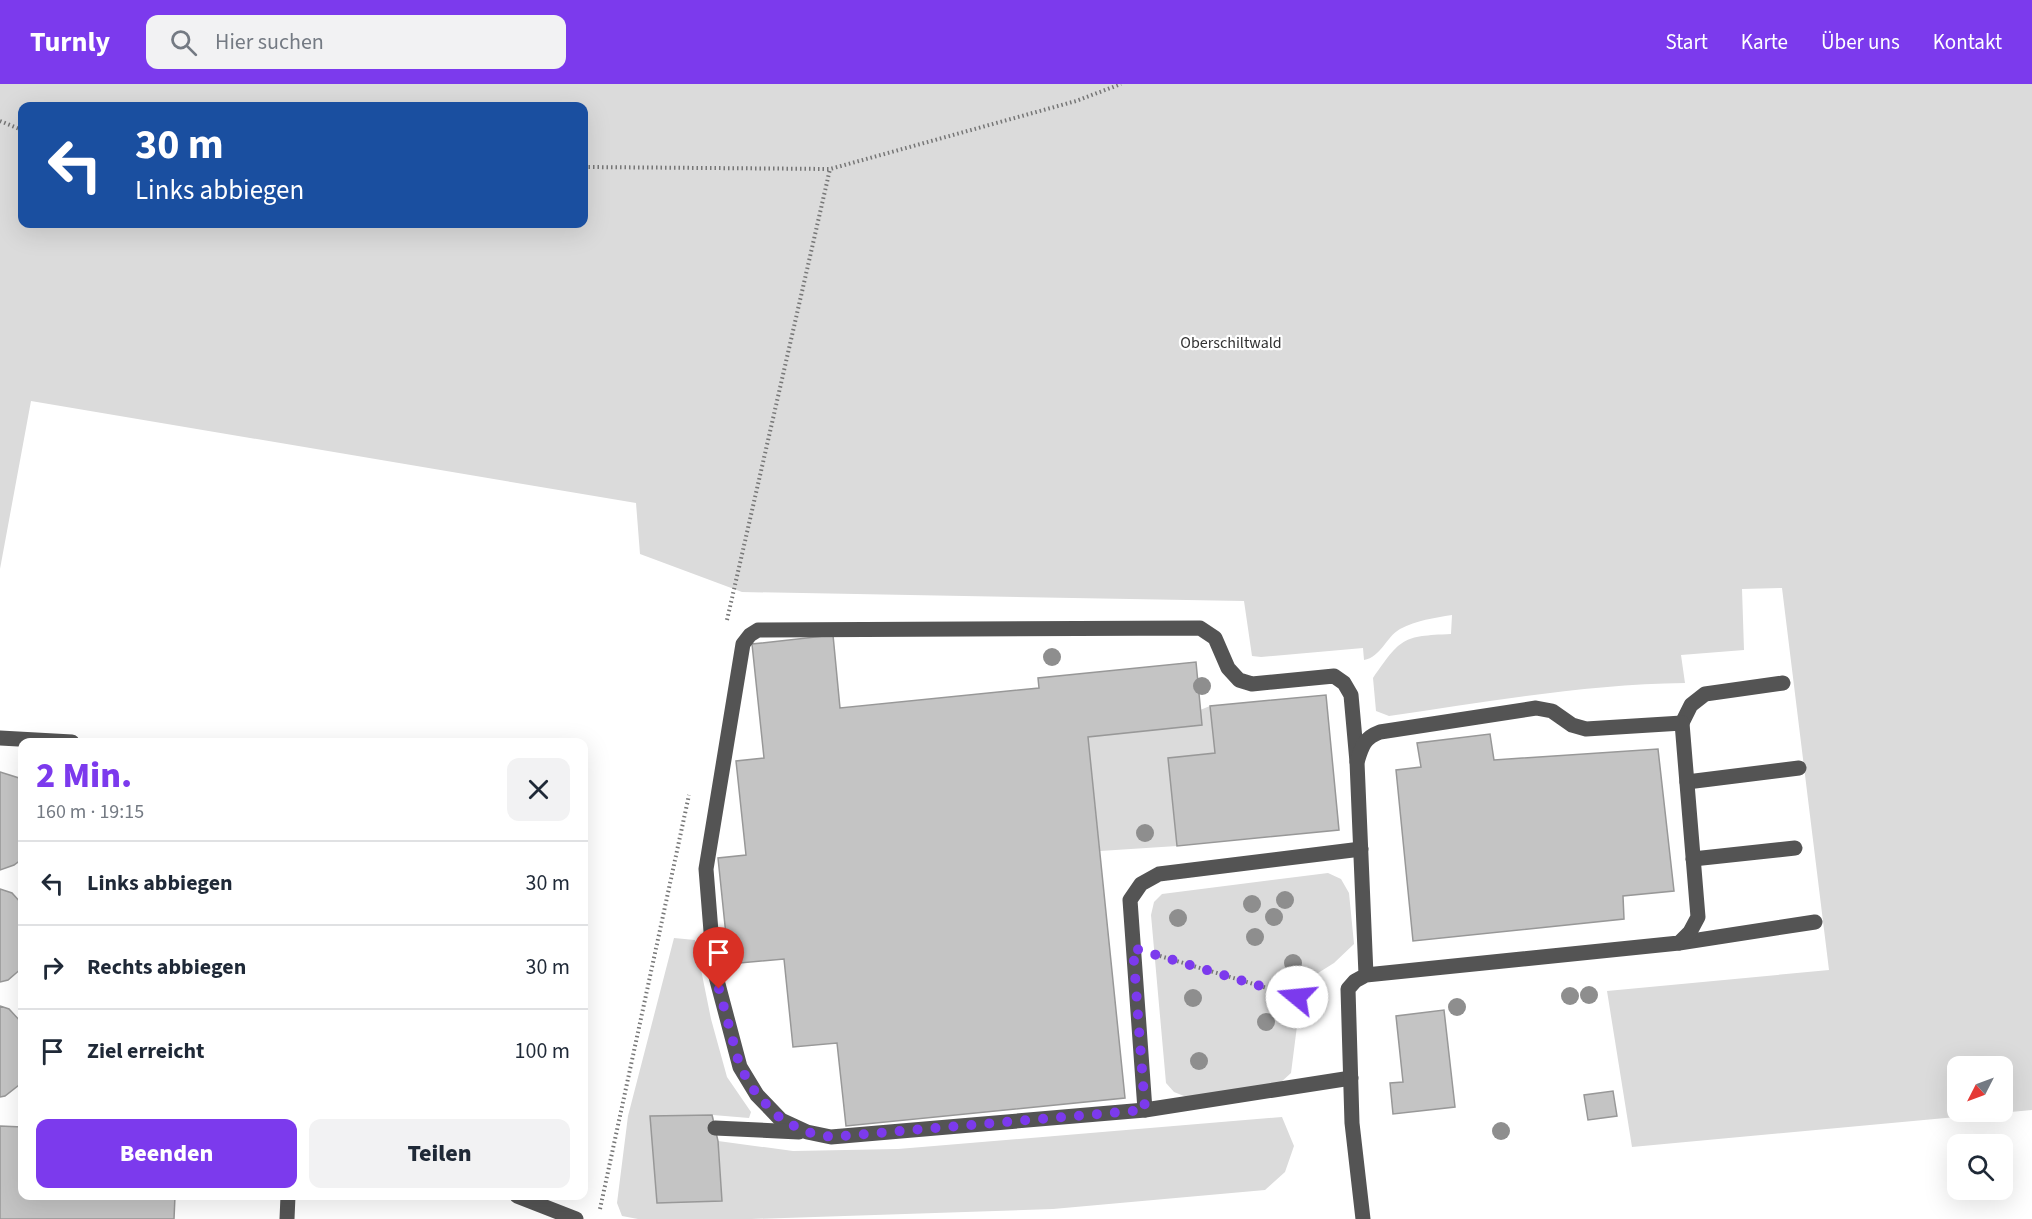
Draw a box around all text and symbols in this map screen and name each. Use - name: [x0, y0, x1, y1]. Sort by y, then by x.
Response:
- search box: [146, 15, 566, 69]
- text: Turnly: [30, 22, 110, 62]
- icon: search: [167, 26, 200, 59]
- text: Hier suchen: [215, 26, 324, 58]
- text: Start: [1665, 27, 1708, 57]
- text: Karte: [1741, 27, 1788, 57]
- text: Über uns: [1821, 27, 1900, 57]
- text: Kontakt: [1933, 27, 2002, 57]
- text: 30 m: [135, 115, 224, 175]
- icon: left: [36, 126, 114, 204]
- text: Links abbiegen: [135, 171, 304, 210]
- park label: Oberschiltwald: [1180, 332, 1282, 354]
- text: 2 Min.: [36, 750, 132, 801]
- button: close: [507, 758, 570, 821]
- text: 160 m · 19:15: [36, 798, 144, 826]
- icon: left: [36, 867, 69, 900]
- text: Links abbiegen: [87, 867, 233, 899]
- text: 30 m: [525, 867, 570, 899]
- pin: [693, 927, 744, 989]
- icon: arrive: [702, 936, 735, 969]
- icon: right: [36, 951, 69, 984]
- text: Rechts abbiegen: [87, 951, 246, 983]
- text: 30 m: [525, 951, 570, 983]
- position arrow: [1265, 965, 1329, 1029]
- icon: arrive: [36, 1035, 69, 1068]
- text: Ziel erreicht: [87, 1035, 205, 1067]
- text: 100 m: [515, 1035, 570, 1067]
- north arrow: [1947, 1056, 2013, 1122]
- map controls: [1947, 1056, 2013, 1200]
- button: Beenden: [36, 1119, 297, 1188]
- button: Teilen: [309, 1119, 570, 1188]
- button: search: [1947, 1134, 2013, 1200]

